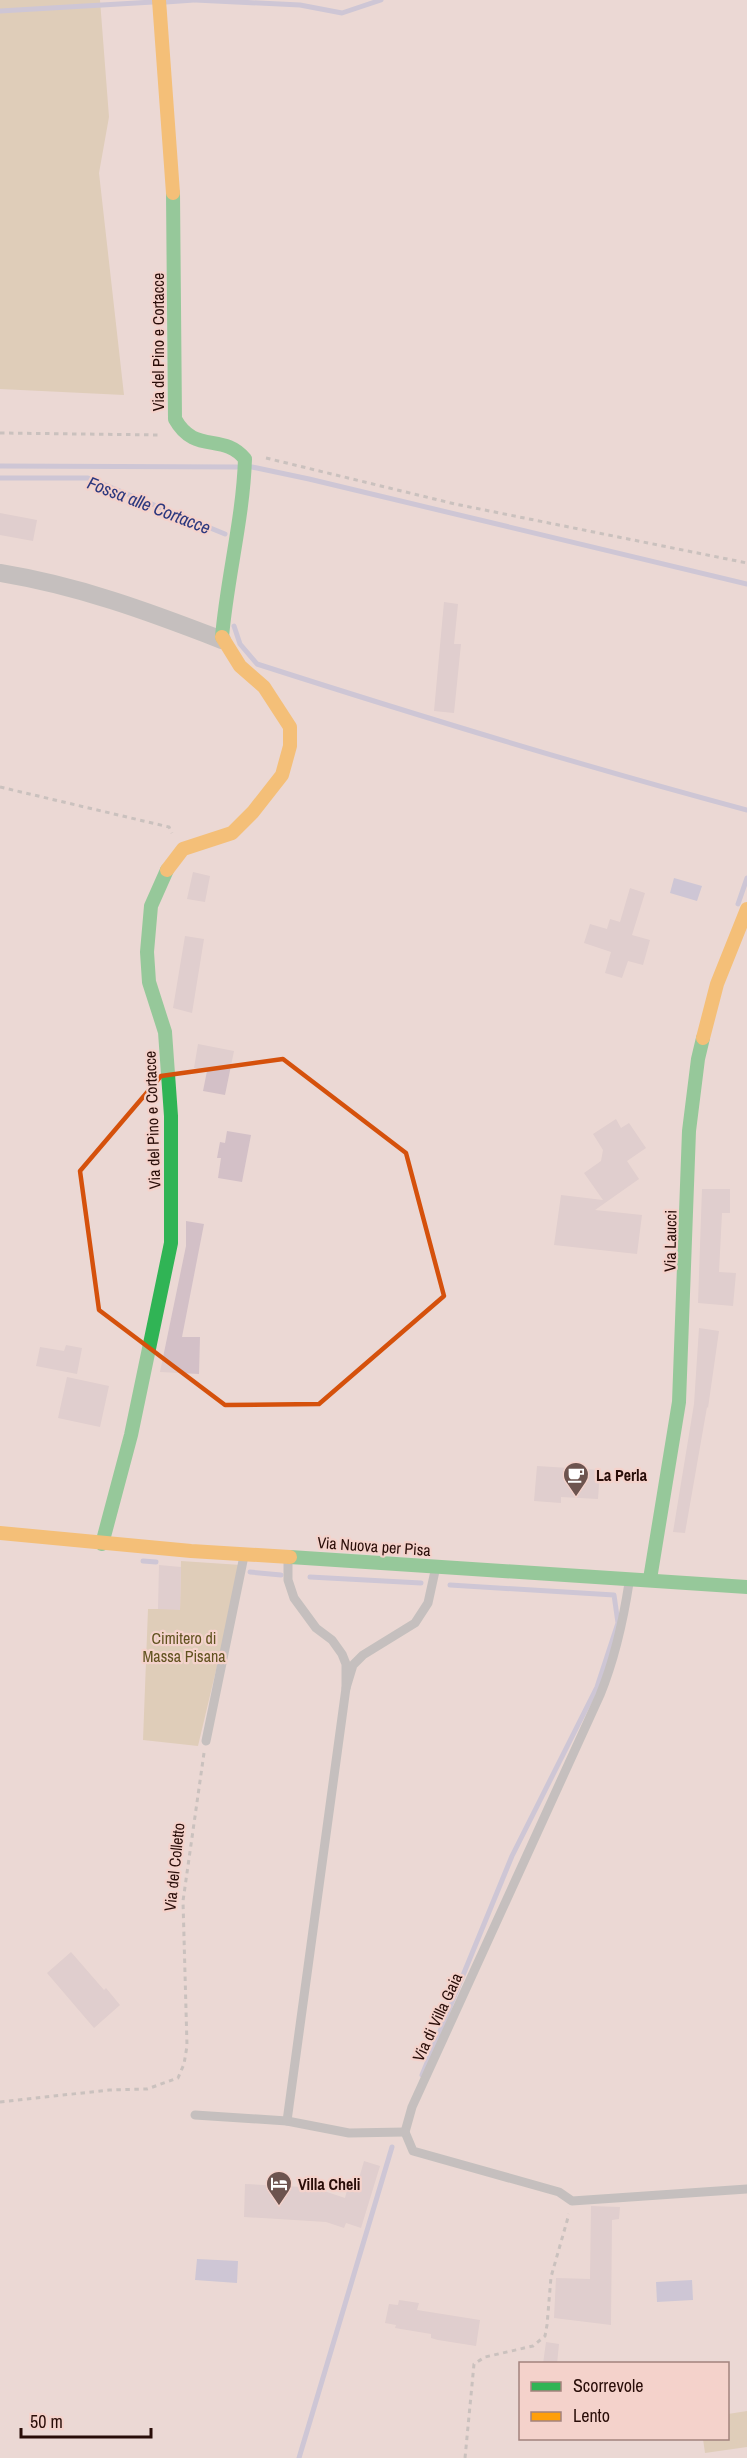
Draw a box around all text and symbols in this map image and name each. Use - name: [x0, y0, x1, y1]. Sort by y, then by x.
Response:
- street label: Via del Pino e Cortacce: [147, 273, 169, 411]
- water label: Fossa alle Cortacce: [84, 470, 214, 540]
- street label: Via del Pino e Cortacce: [139, 1050, 165, 1190]
- street label: Via Laucci: [658, 1210, 682, 1272]
- cafe icon: La Perla: [561, 1460, 591, 1498]
- place label: La Perla: [596, 1464, 648, 1486]
- street label: Via Nuova per Pisa: [317, 1531, 432, 1561]
- park label: Cimitero di Massa Pisana: [142, 1627, 226, 1667]
- street label: Via del Colletto: [158, 1822, 190, 1912]
- street label: Via di Villa Gaia: [407, 1969, 467, 2065]
- hotel icon: Villa Cheli: [264, 2169, 294, 2207]
- place label: Villa Cheli: [298, 2173, 361, 2195]
- legend: [519, 2362, 729, 2440]
- text: Scorrevole: [573, 2373, 644, 2398]
- scale bar: [21, 2401, 152, 2439]
- text: Lento: [573, 2403, 610, 2428]
- text: 50 m: [30, 2409, 63, 2434]

